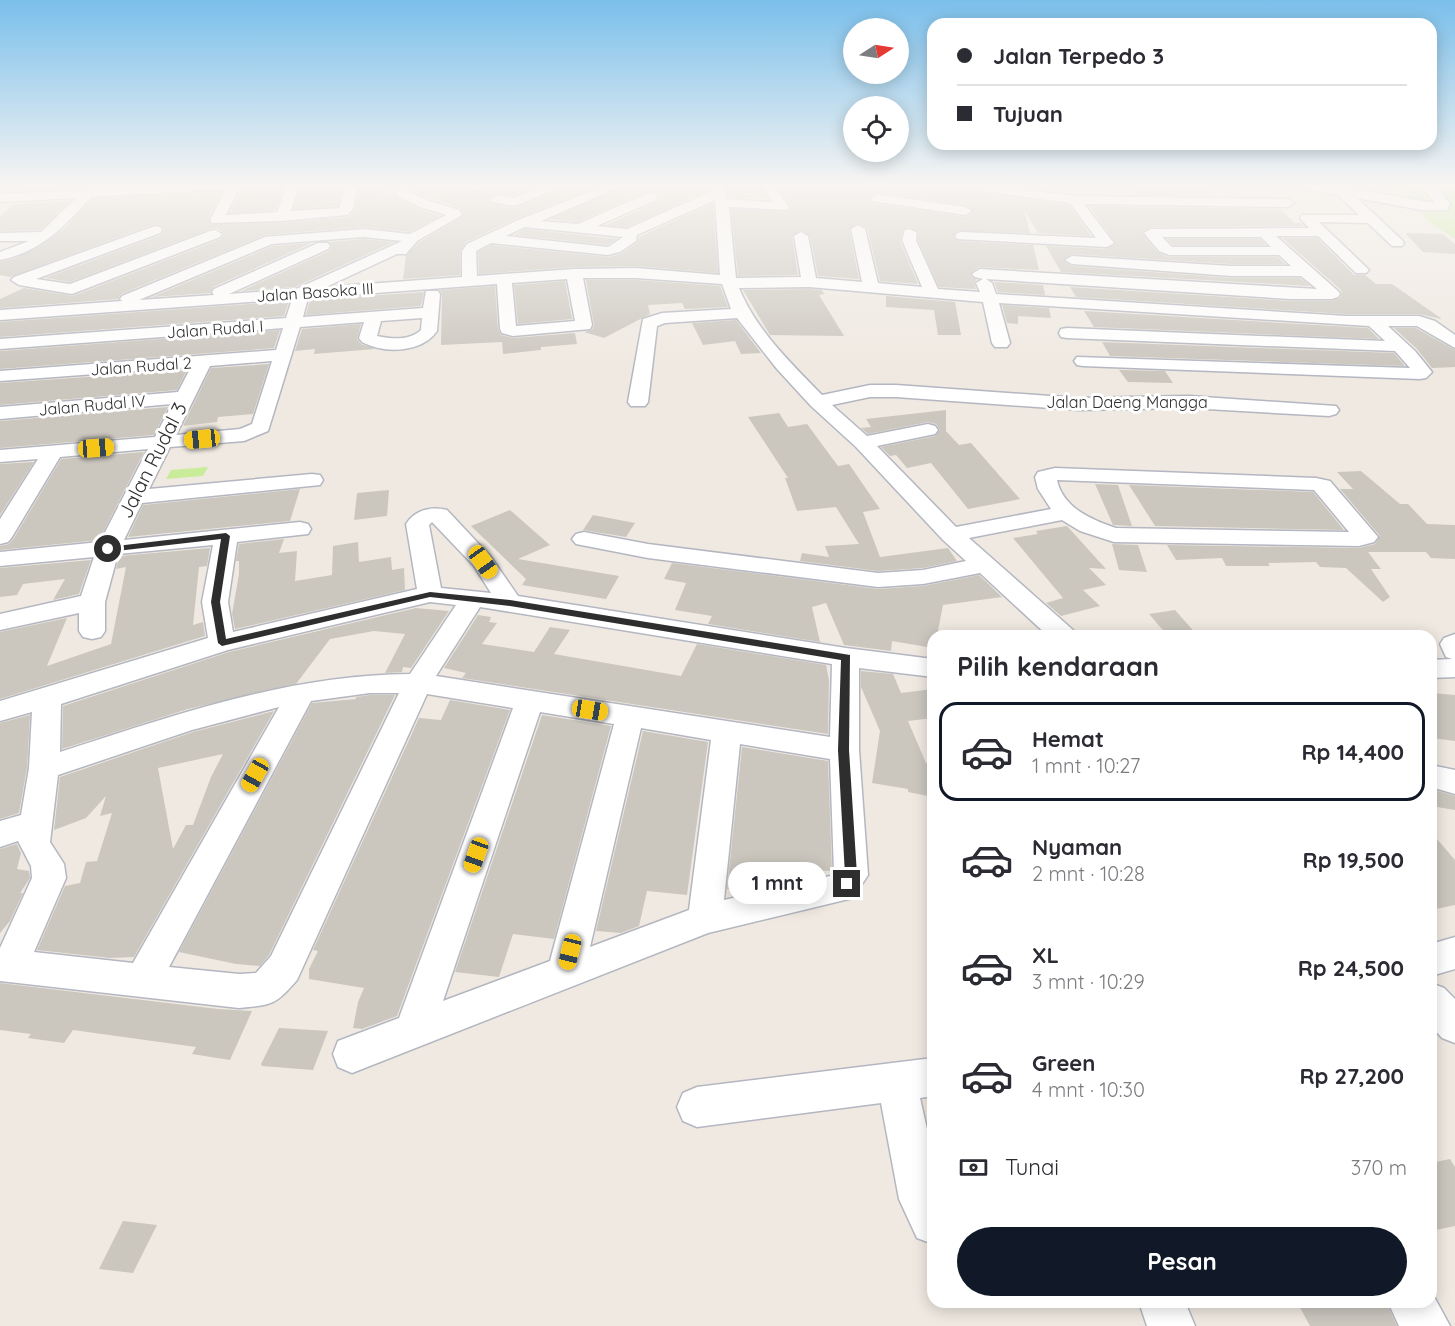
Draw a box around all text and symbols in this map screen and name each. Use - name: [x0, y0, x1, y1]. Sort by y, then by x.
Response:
- north arrow: [843, 18, 909, 84]
- map controls: [843, 18, 909, 162]
- text: Jalan Terpedo 3: [993, 42, 1164, 70]
- button: locate: [843, 96, 909, 162]
- text: Tujuan: [993, 100, 1063, 128]
- street label: Jalan Basoka III: [256, 278, 374, 306]
- street label: Jalan Rudal I: [166, 316, 264, 342]
- street label: Jalan Rudal 2: [90, 352, 193, 380]
- street label: Jalan Rudal IV: [38, 390, 147, 420]
- street label: Jalan Daeng Mangga: [1046, 392, 1208, 412]
- street label: Jalan Rudal 3: [112, 398, 192, 522]
- car: [183, 428, 221, 450]
- car: [77, 438, 115, 458]
- route start: [94, 535, 121, 562]
- car: [465, 542, 501, 582]
- text: Pilih kendaraan: [957, 649, 1159, 683]
- car: [571, 698, 609, 722]
- icon: car: [960, 725, 1014, 779]
- text: Hemat: [1032, 725, 1104, 753]
- text: Rp 14,400: [1301, 738, 1404, 766]
- text: 1 mnt · 10:27: [1032, 753, 1140, 778]
- car: [238, 755, 272, 795]
- icon: car: [960, 833, 1014, 887]
- text: Nyaman: [1032, 833, 1122, 861]
- car: [461, 835, 491, 875]
- text: Rp 19,500: [1303, 846, 1404, 874]
- text: 2 mnt · 10:28: [1032, 861, 1145, 886]
- callout: 1 mnt: [727, 863, 826, 905]
- text: 1 mnt: [752, 870, 803, 895]
- route end: [833, 870, 860, 897]
- car: [557, 932, 583, 972]
- icon: car: [960, 941, 1014, 995]
- text: XL: [1032, 941, 1059, 969]
- text: Rp 24,500: [1298, 954, 1404, 982]
- text: 3 mnt · 10:29: [1032, 969, 1145, 994]
- icon: car: [960, 1049, 1014, 1103]
- text: Green: [1032, 1049, 1095, 1077]
- text: Rp 27,200: [1299, 1062, 1404, 1090]
- text: 4 mnt · 10:30: [1032, 1077, 1145, 1102]
- icon: cash: [957, 1151, 990, 1184]
- text: Tunai: [1005, 1153, 1059, 1181]
- text: 370 m: [1351, 1155, 1407, 1180]
- button: Pesan: [957, 1227, 1407, 1296]

